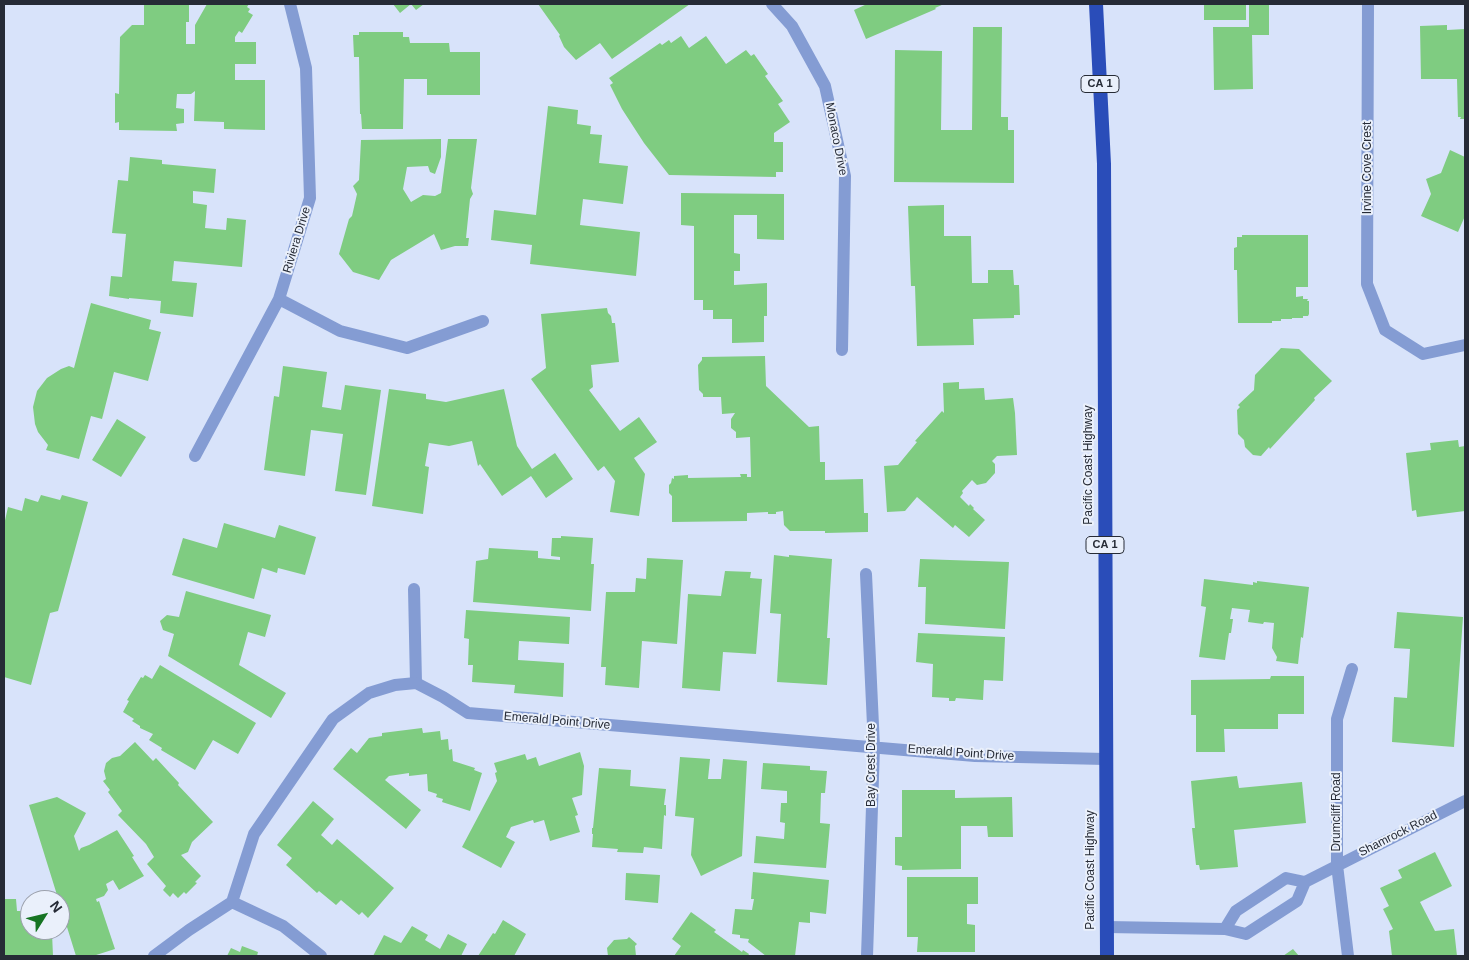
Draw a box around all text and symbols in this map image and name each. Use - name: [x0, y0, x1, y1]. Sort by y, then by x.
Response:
- road number: CA 1: [1081, 76, 1119, 92]
- street label: Monaco Drive: [822, 101, 850, 177]
- street label: Irvine Cove Crest: [1361, 122, 1375, 214]
- street label: Riviera Drive: [280, 205, 314, 275]
- street label: Pacific Coast Highway: [1082, 405, 1096, 525]
- road number: CA 1: [1086, 536, 1124, 554]
- street label: Emerald Point Drive: [503, 709, 611, 733]
- street label: Bay Crest Drive: [865, 723, 879, 807]
- street label: Emerald Point Drive: [907, 742, 1015, 764]
- street label: Drumcliff Road: [1330, 772, 1344, 852]
- street label: Shamrock Road: [1356, 808, 1440, 860]
- street label: Pacific Coast Highway: [1084, 810, 1098, 930]
- north arrow: [20, 890, 70, 940]
- text: N: [47, 898, 66, 916]

